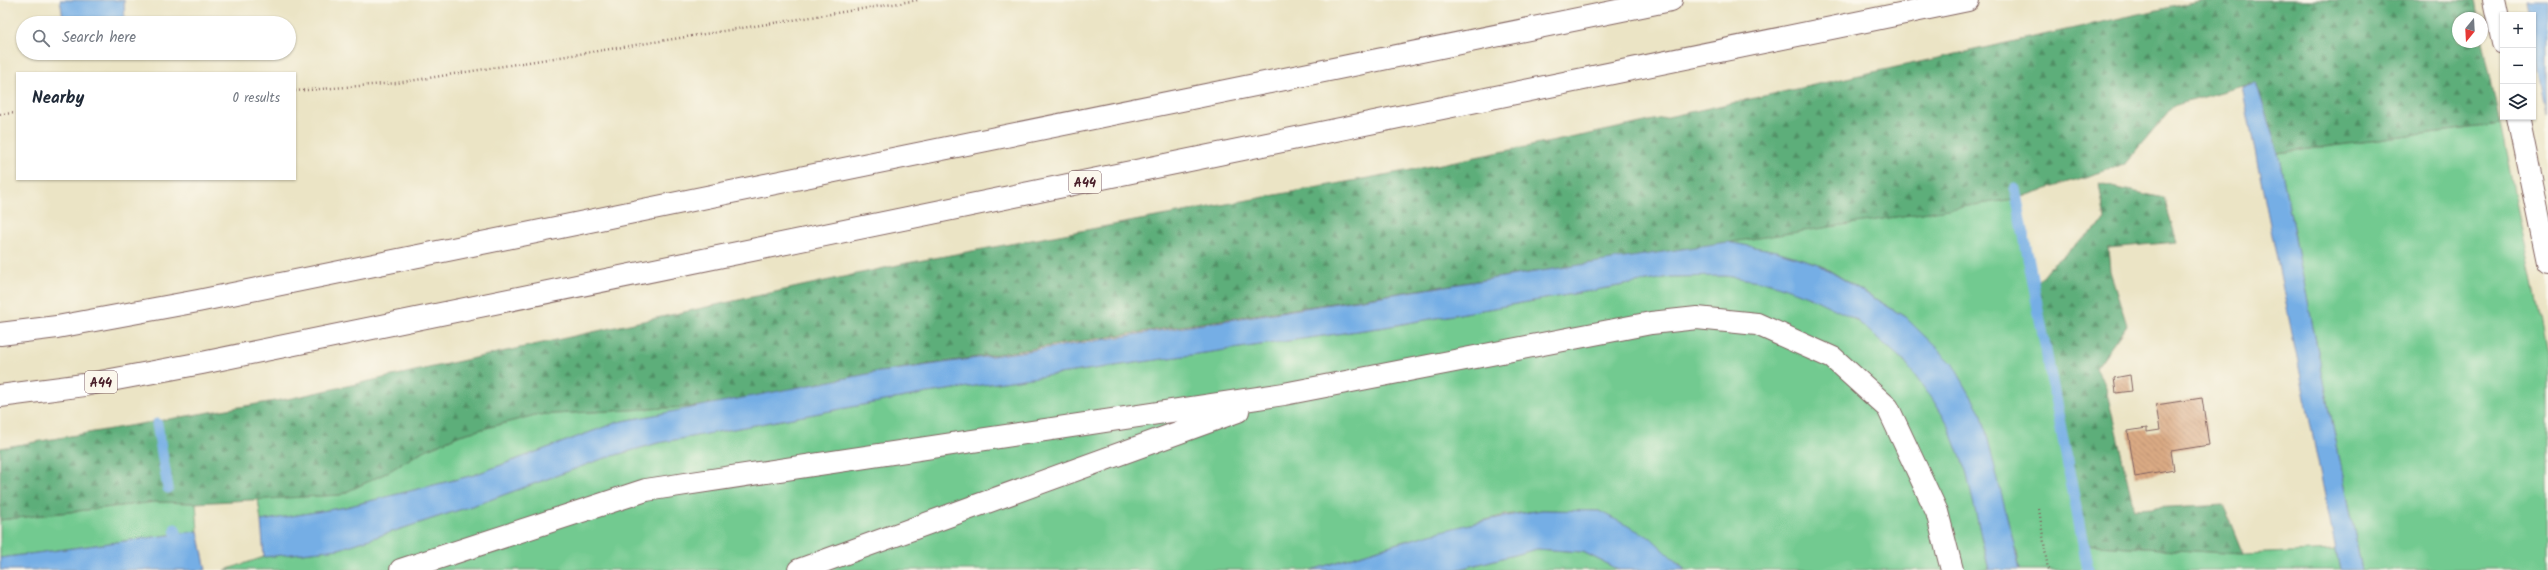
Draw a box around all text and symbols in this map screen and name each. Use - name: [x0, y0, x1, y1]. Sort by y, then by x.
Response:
- north arrow: [2452, 12, 2488, 48]
- map controls: [2500, 12, 2536, 120]
- button: +: [2500, 12, 2536, 48]
- search box: [16, 16, 296, 60]
- text: Search here: [62, 26, 136, 50]
- icon: search: [30, 27, 52, 49]
- button: −: [2500, 48, 2536, 84]
- button: layers: [2500, 84, 2536, 120]
- text: Nearby: [32, 85, 84, 112]
- text: 0 results: [233, 88, 280, 109]
- road number: A44: [1069, 171, 1101, 193]
- road number: A44: [85, 371, 117, 393]

